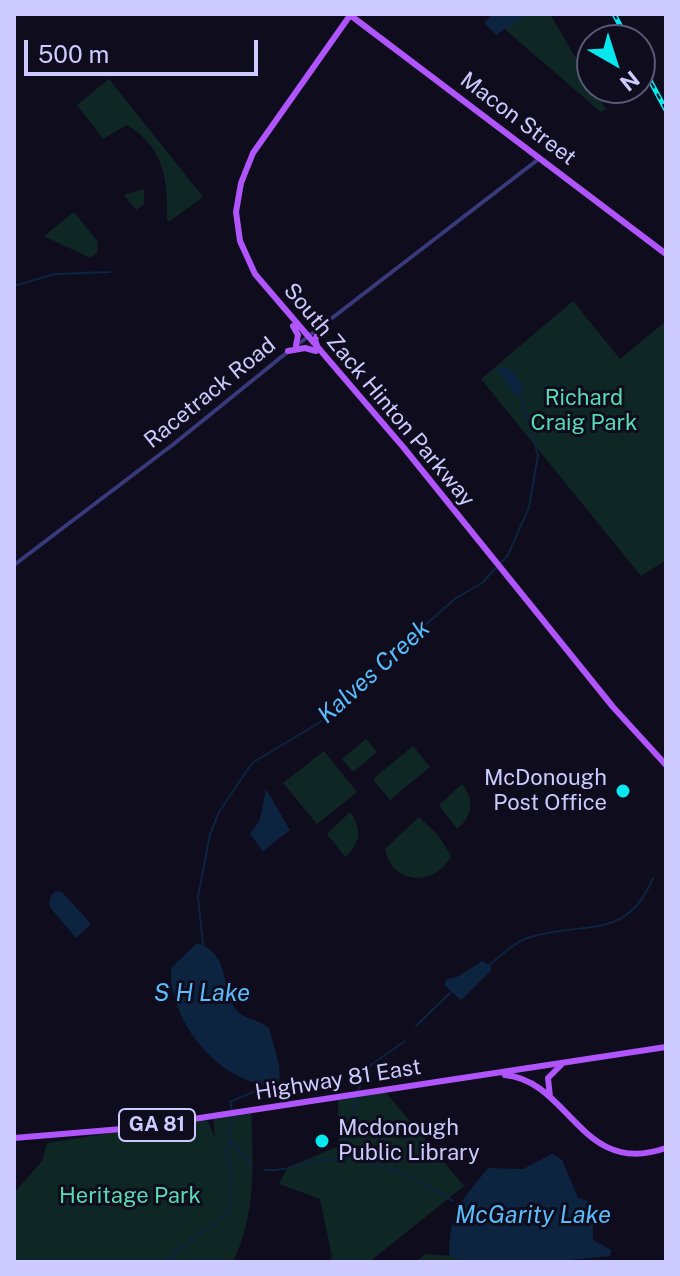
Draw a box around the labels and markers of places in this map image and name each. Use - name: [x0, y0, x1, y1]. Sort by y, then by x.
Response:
- place label: McDonough Post Office: [484, 765, 607, 816]
- marker: McDonough Post Office: [614, 782, 632, 800]
- place label: Mcdonough Public Library: [338, 1115, 480, 1166]
- marker: Mcdonough Public Library: [313, 1132, 331, 1150]

